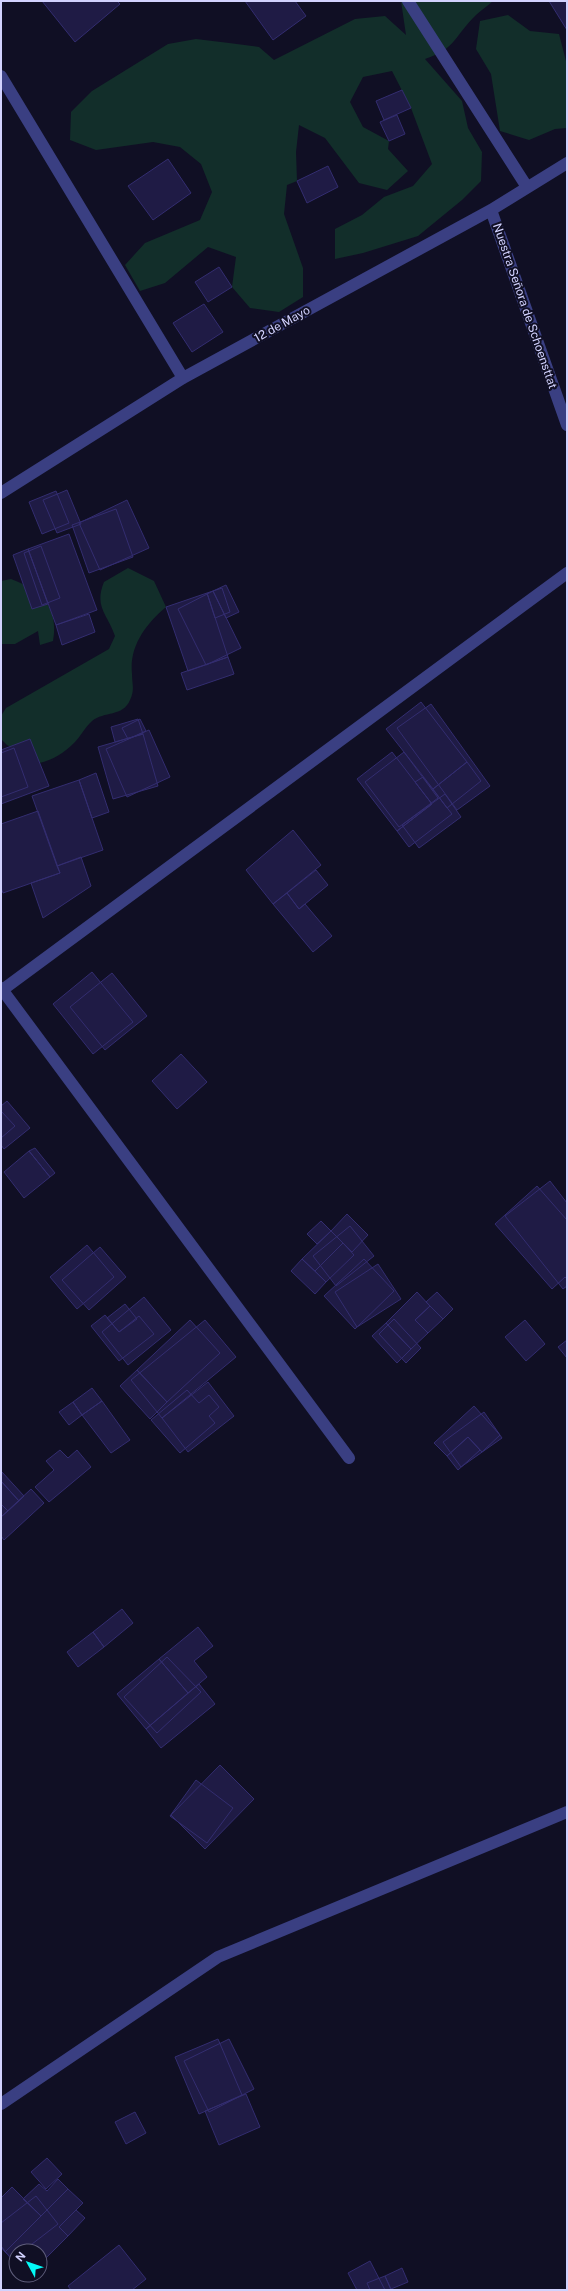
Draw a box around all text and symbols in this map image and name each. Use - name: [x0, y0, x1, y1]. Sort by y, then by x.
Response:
- street label: Nuestra Señora de Schoensttat: [490, 221, 560, 391]
- street label: 12 de Mayo: [252, 303, 313, 345]
- north arrow: [8, 2243, 48, 2283]
- text: N: [13, 2249, 28, 2264]

